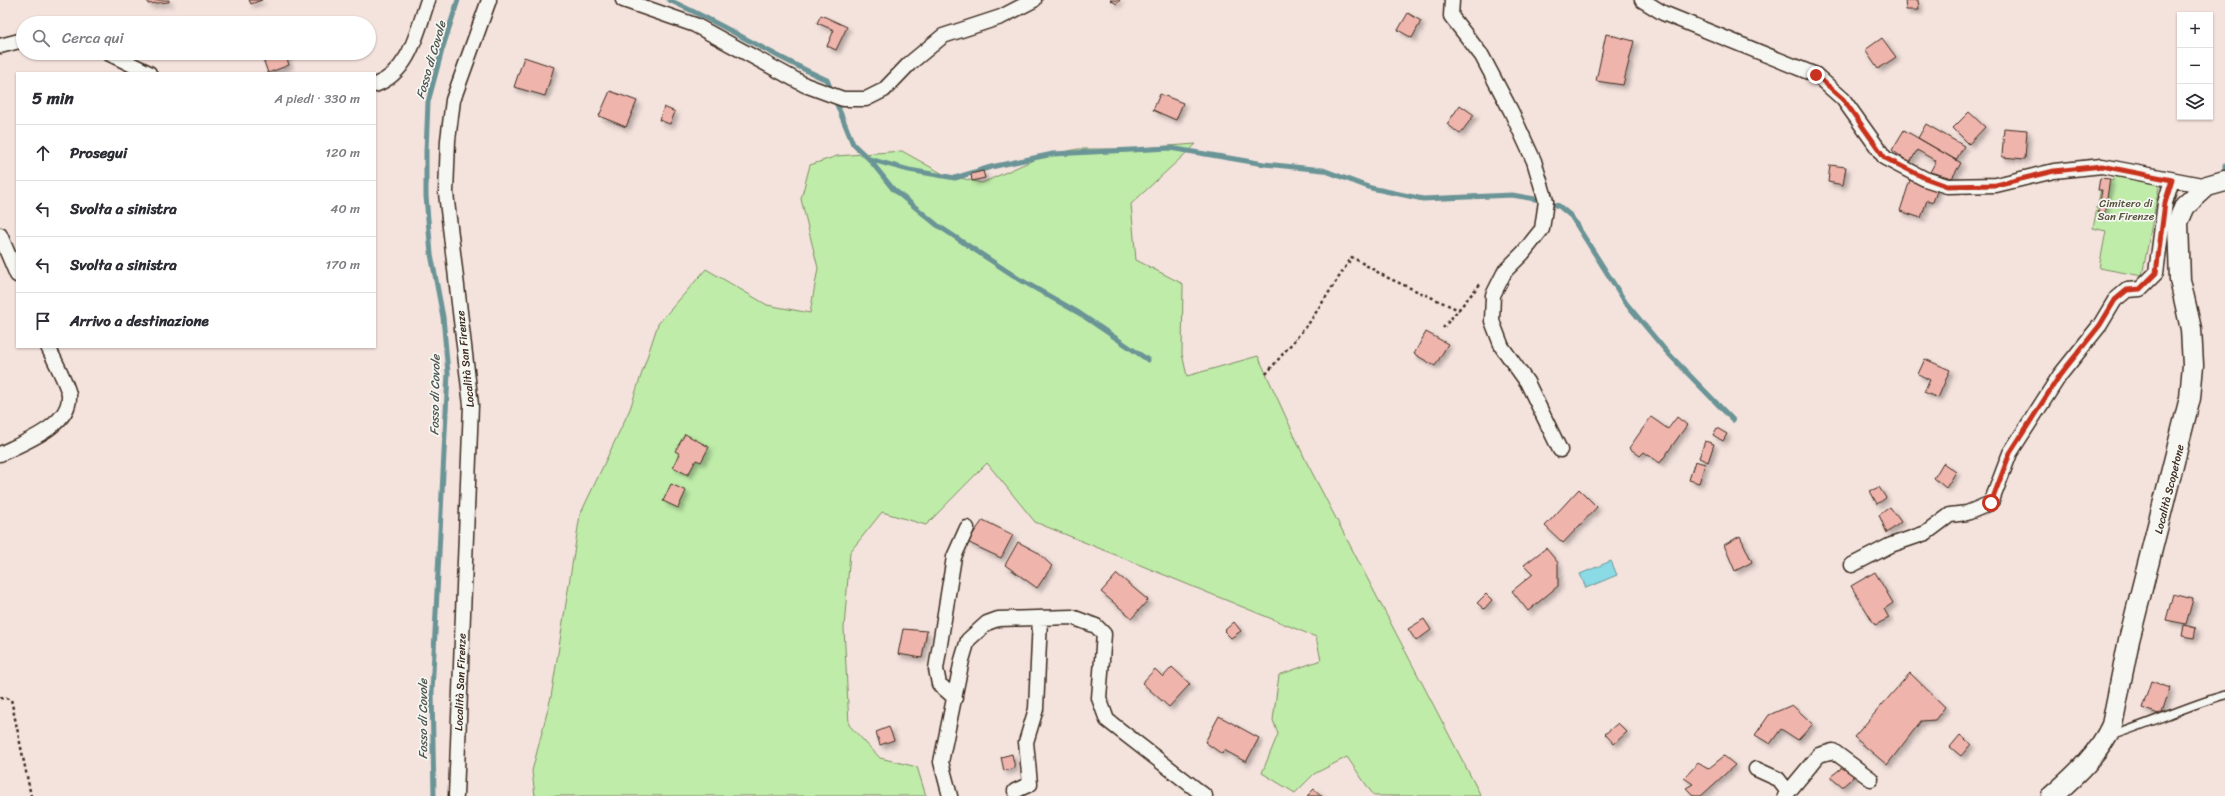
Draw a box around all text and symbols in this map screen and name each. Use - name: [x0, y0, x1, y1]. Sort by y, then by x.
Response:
- map controls: [2177, 12, 2213, 120]
- button: +: [2177, 12, 2213, 48]
- search box: [16, 16, 376, 60]
- water label: Fosso di Covole: [409, 17, 453, 102]
- text: Cerca qui: [62, 25, 124, 51]
- icon: search: [30, 27, 52, 49]
- button: −: [2177, 48, 2213, 84]
- route end: [1807, 66, 1825, 84]
- text: 5 min: [32, 83, 74, 113]
- button: layers: [2177, 84, 2213, 120]
- text: A piedi · 330 m: [274, 87, 360, 110]
- text: Prosegui: [70, 140, 127, 166]
- text: 120 m: [325, 141, 360, 164]
- icon: ahead: [32, 142, 54, 164]
- park label: Cimitero di San Firenze: [2098, 194, 2155, 226]
- text: Svolta a sinistra: [70, 196, 177, 222]
- text: 40 m: [330, 197, 360, 220]
- icon: left: [32, 198, 54, 220]
- text: Svolta a sinistra: [70, 252, 177, 278]
- text: 170 m: [325, 253, 360, 276]
- icon: left: [32, 254, 54, 276]
- text: Arrivo a destinazione: [70, 308, 209, 334]
- street label: Località San Firenze: [451, 309, 480, 408]
- icon: arrive: [32, 310, 54, 332]
- water label: Fosso di Covole: [423, 354, 447, 435]
- street label: Località Scopetone: [2149, 442, 2190, 536]
- route start: [1982, 494, 2000, 512]
- street label: Località San Firenze: [449, 633, 472, 731]
- water label: Fosso di Covole: [412, 678, 434, 759]

